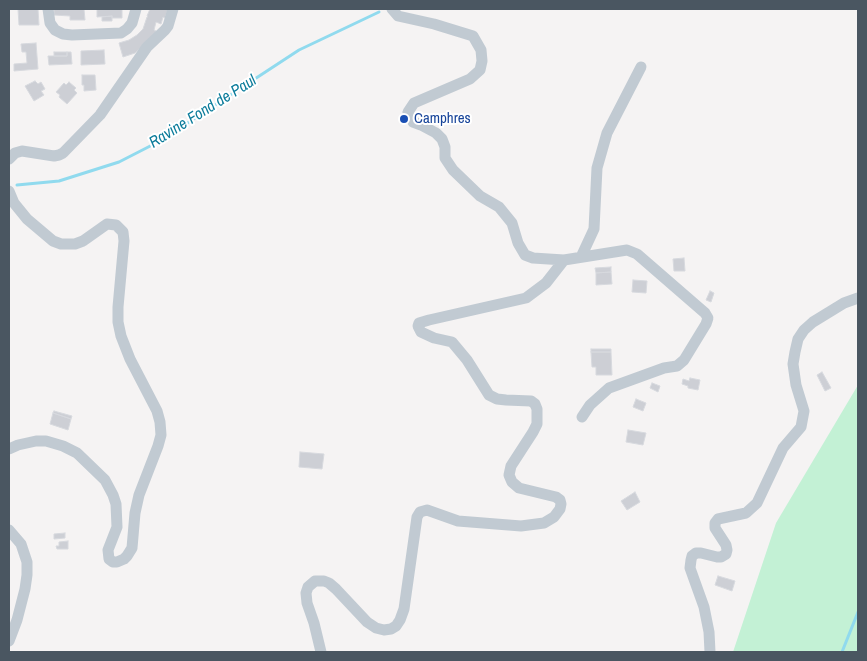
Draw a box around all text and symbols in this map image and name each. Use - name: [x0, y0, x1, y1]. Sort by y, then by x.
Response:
- water label: Ravine Fond de Paul: [146, 71, 260, 153]
- place label: Camphres: [414, 110, 471, 128]
- marker: Camphres: [398, 113, 410, 125]

